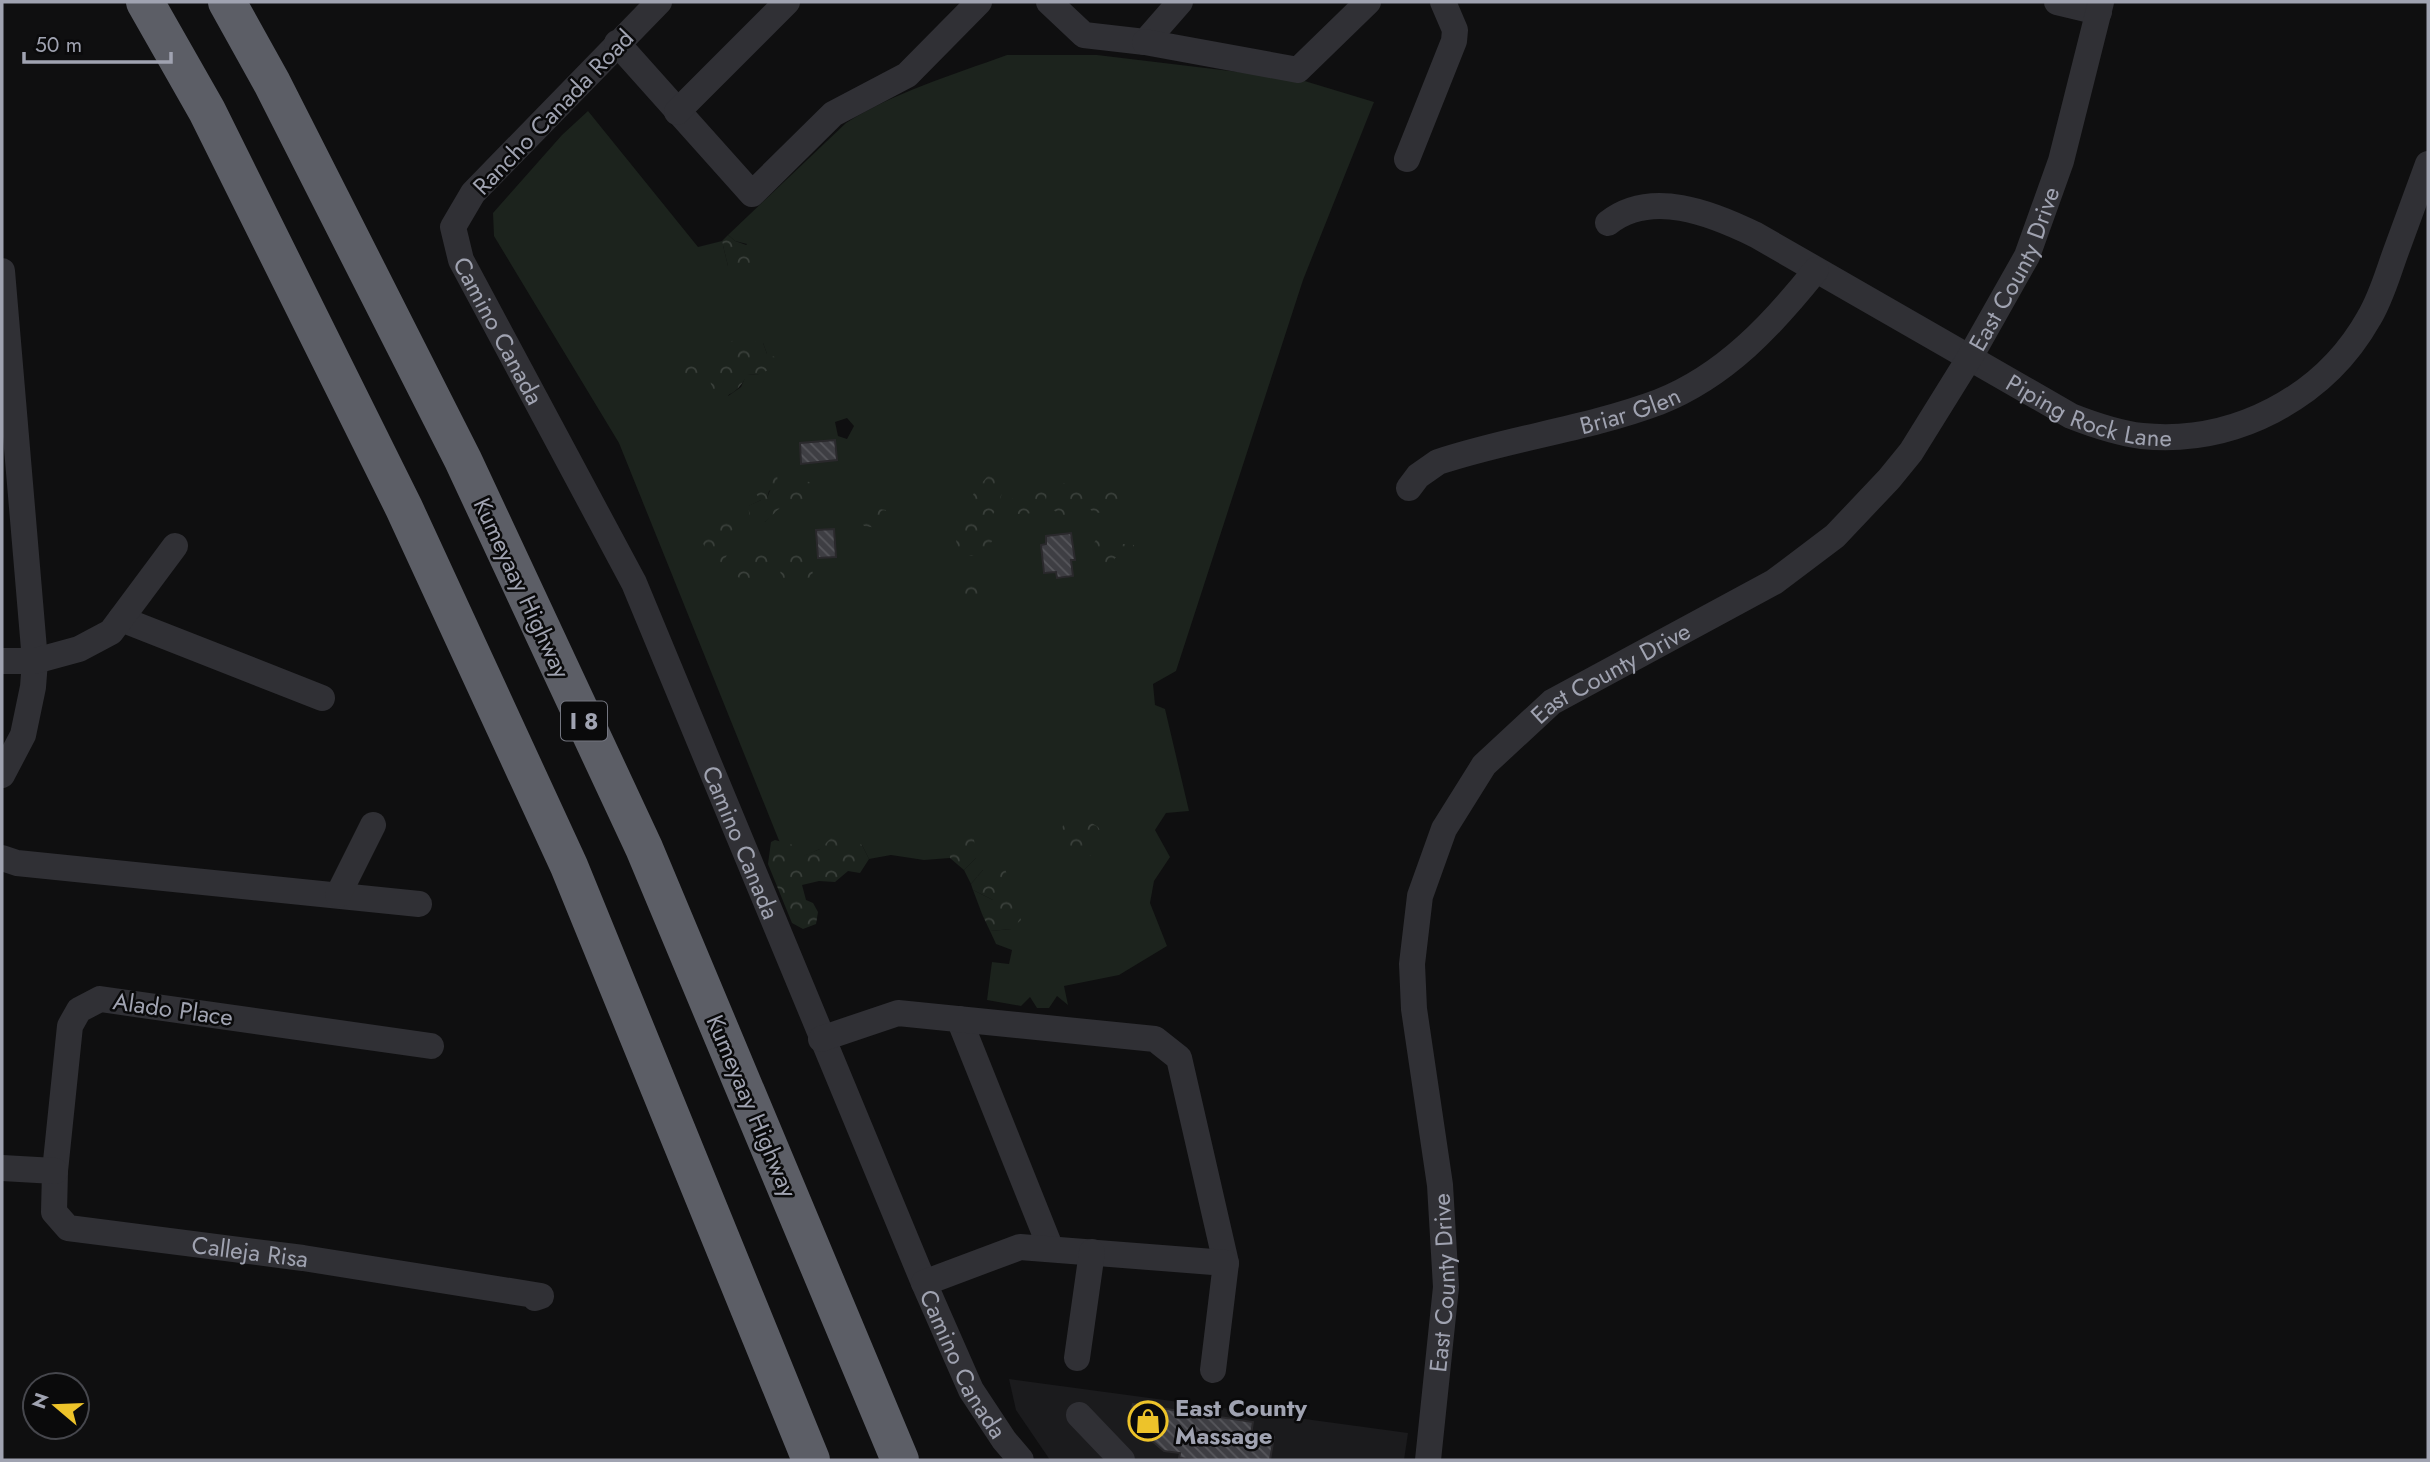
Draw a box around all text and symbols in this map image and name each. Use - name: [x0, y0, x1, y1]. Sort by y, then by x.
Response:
- scale bar: [24, 21, 172, 65]
- street label: Rancho Canada Road: [465, 21, 641, 203]
- text: 50 m: [35, 30, 82, 60]
- street label: East County Drive: [1959, 182, 2068, 357]
- street label: Camino Canada: [445, 250, 553, 411]
- street label: Piping Rock Lane: [2000, 365, 2172, 455]
- street label: Briar Glen: [1576, 377, 1686, 443]
- street label: Kumeyaay Highway: [465, 492, 579, 684]
- street label: East County Drive: [1522, 613, 1696, 731]
- road number: I 8: [561, 702, 607, 740]
- street label: Camino Canada: [694, 760, 789, 924]
- street label: Alado Place: [111, 983, 235, 1035]
- street label: Kumeyaay Highway: [698, 1009, 806, 1203]
- street label: East County Drive: [1420, 1193, 1464, 1374]
- street label: Calleja Risa: [190, 1226, 310, 1276]
- street label: Camino Canada: [911, 1284, 1016, 1445]
- north arrow: [21, 1371, 91, 1441]
- text: N: [25, 1389, 56, 1412]
- place label: East County Massage: [1175, 1390, 1307, 1453]
- shop icon: East County Massage: [1127, 1400, 1169, 1442]

